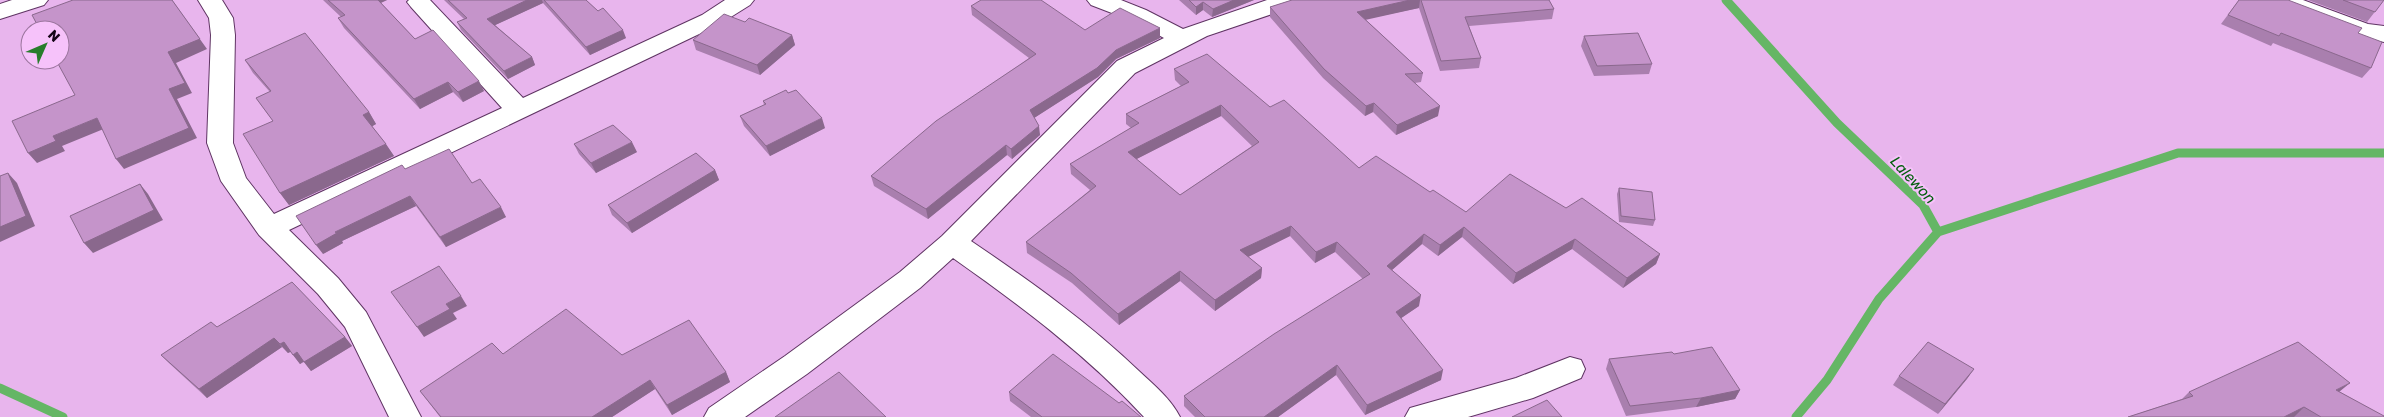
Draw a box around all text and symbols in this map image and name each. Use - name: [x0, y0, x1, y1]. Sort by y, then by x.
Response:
- north arrow: [20, 20, 70, 70]
- text: N: [44, 27, 63, 46]
- water label: Lalewon: [1886, 152, 1940, 208]

